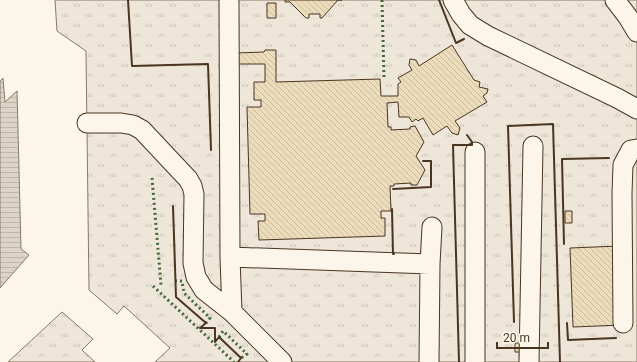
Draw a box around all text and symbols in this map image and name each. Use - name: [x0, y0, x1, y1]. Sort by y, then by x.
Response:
- scale bar: [497, 324, 548, 350]
- text: 20 m: [503, 331, 530, 345]

